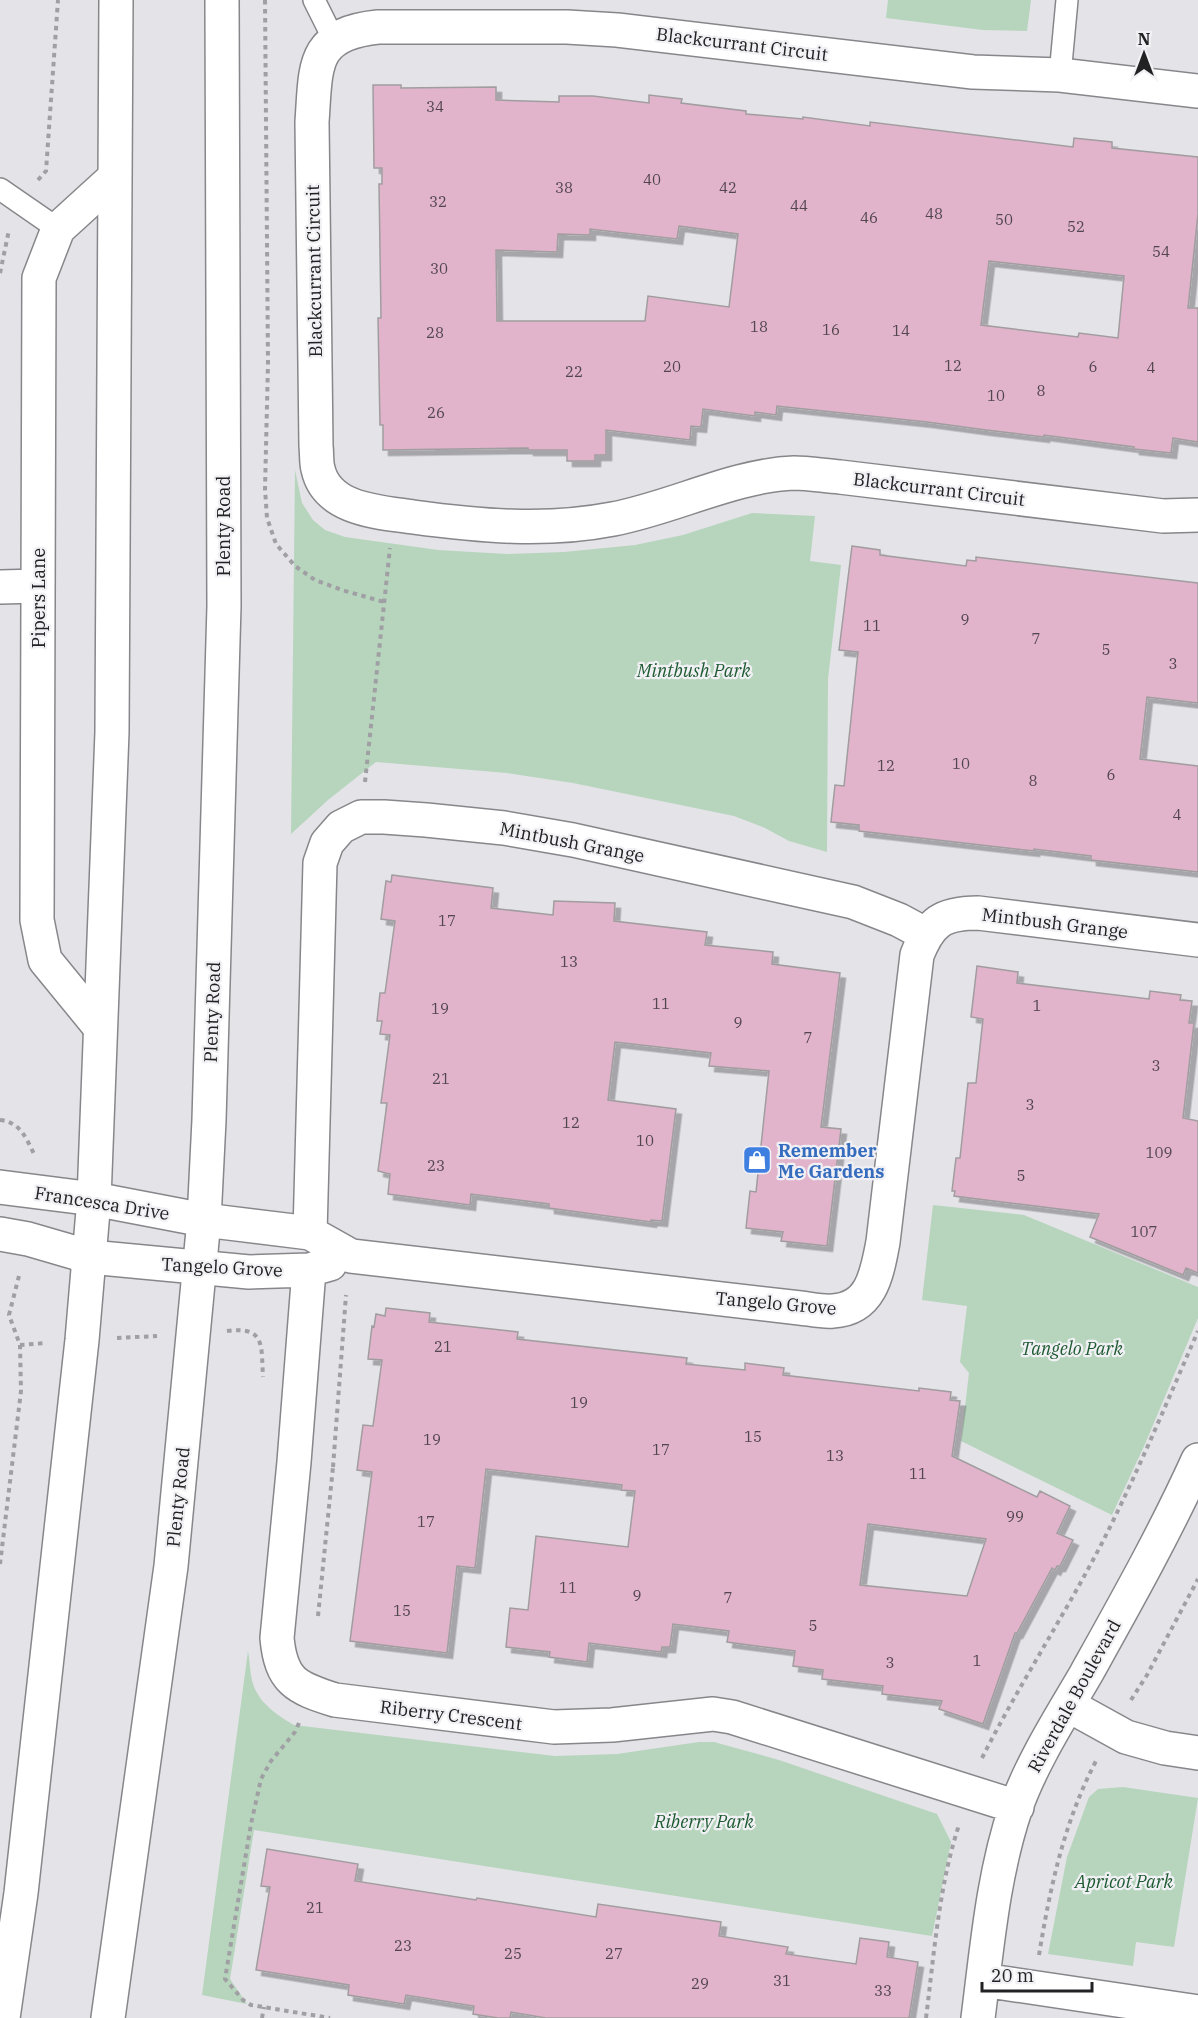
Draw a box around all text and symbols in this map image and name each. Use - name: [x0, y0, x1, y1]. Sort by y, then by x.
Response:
- street label: Blackcurrant Circuit: [655, 22, 829, 66]
- north arrow: [1114, 24, 1174, 84]
- text: N: [1138, 29, 1150, 49]
- house number: 34: [426, 97, 444, 116]
- house number: 40: [643, 170, 661, 189]
- house number: 38: [555, 178, 573, 197]
- house number: 42: [719, 178, 737, 197]
- street label: Blackcurrant Circuit: [301, 184, 327, 358]
- house number: 32: [429, 192, 447, 211]
- house number: 44: [790, 196, 808, 215]
- house number: 48: [925, 204, 943, 223]
- house number: 46: [860, 208, 878, 227]
- house number: 50: [995, 210, 1013, 229]
- house number: 52: [1067, 217, 1085, 236]
- house number: 54: [1152, 242, 1170, 261]
- house number: 30: [430, 259, 448, 278]
- house number: 18: [750, 317, 768, 336]
- house number: 16: [822, 320, 840, 339]
- house number: 14: [892, 321, 910, 340]
- house number: 28: [426, 323, 444, 342]
- house number: 12: [944, 356, 962, 375]
- house number: 20: [663, 357, 681, 376]
- house number: 6: [1088, 357, 1098, 376]
- house number: 4: [1146, 358, 1156, 377]
- house number: 22: [565, 362, 583, 381]
- house number: 8: [1036, 381, 1046, 400]
- house number: 10: [987, 386, 1005, 405]
- house number: 26: [427, 403, 445, 422]
- street label: Blackcurrant Circuit: [852, 467, 1026, 511]
- street label: Plenty Road: [212, 476, 235, 576]
- street label: Pipers Lane: [27, 548, 50, 648]
- house number: 9: [960, 610, 970, 629]
- house number: 11: [863, 616, 881, 635]
- house number: 7: [1031, 629, 1041, 648]
- house number: 5: [1101, 640, 1111, 659]
- house number: 3: [1168, 654, 1178, 673]
- park label: Mintbush Park: [636, 659, 751, 682]
- house number: 10: [952, 754, 970, 773]
- house number: 12: [877, 756, 895, 775]
- house number: 6: [1106, 765, 1116, 784]
- house number: 8: [1028, 771, 1038, 790]
- house number: 4: [1172, 805, 1182, 824]
- street label: Mintbush Grange: [498, 817, 646, 867]
- street label: Mintbush Grange: [981, 903, 1129, 943]
- house number: 17: [438, 911, 456, 930]
- house number: 13: [560, 952, 578, 971]
- street label: Plenty Road: [199, 961, 225, 1063]
- house number: 11: [652, 994, 670, 1013]
- house number: 1: [1032, 996, 1042, 1015]
- house number: 19: [431, 999, 449, 1018]
- house number: 9: [733, 1013, 743, 1032]
- house number: 7: [803, 1028, 813, 1047]
- house number: 3: [1151, 1056, 1161, 1075]
- house number: 21: [432, 1069, 450, 1088]
- house number: 3: [1025, 1095, 1035, 1114]
- house number: 12: [562, 1113, 580, 1132]
- house number: 10: [636, 1131, 654, 1150]
- place label: Remember Me Gardens: [778, 1139, 884, 1183]
- house number: 109: [1145, 1143, 1173, 1162]
- shop icon: Remember Me Gardens: [741, 1144, 773, 1176]
- house number: 23: [427, 1156, 445, 1175]
- house number: 5: [1016, 1166, 1026, 1185]
- street label: Francesca Drive: [33, 1181, 171, 1225]
- house number: 107: [1130, 1222, 1158, 1241]
- street label: Tangelo Grove: [161, 1252, 283, 1282]
- street label: Tangelo Grove: [715, 1286, 837, 1320]
- house number: 21: [434, 1337, 452, 1356]
- park label: Tangelo Park: [1021, 1337, 1123, 1360]
- house number: 19: [570, 1393, 588, 1412]
- house number: 15: [744, 1427, 762, 1446]
- house number: 19: [423, 1430, 441, 1449]
- house number: 17: [652, 1440, 670, 1459]
- street label: Plenty Road: [161, 1446, 195, 1548]
- house number: 13: [826, 1446, 844, 1465]
- house number: 11: [909, 1464, 927, 1483]
- house number: 99: [1006, 1507, 1024, 1526]
- house number: 17: [417, 1512, 435, 1531]
- house number: 11: [559, 1578, 577, 1597]
- house number: 9: [632, 1586, 642, 1605]
- house number: 7: [723, 1588, 733, 1607]
- house number: 15: [393, 1601, 411, 1620]
- street label: Riverdale Boulevard: [1022, 1615, 1126, 1777]
- house number: 5: [808, 1616, 818, 1635]
- house number: 1: [972, 1651, 982, 1670]
- house number: 3: [885, 1653, 895, 1672]
- street label: Riberry Crescent: [379, 1695, 523, 1735]
- park label: Riberry Park: [653, 1810, 754, 1833]
- park label: Apricot Park: [1074, 1870, 1174, 1893]
- house number: 21: [306, 1898, 324, 1917]
- house number: 23: [394, 1936, 412, 1955]
- house number: 25: [504, 1944, 522, 1963]
- house number: 27: [605, 1944, 623, 1963]
- scale bar: [982, 1955, 1092, 1993]
- text: 20 m: [991, 1964, 1034, 1987]
- house number: 31: [773, 1971, 791, 1990]
- house number: 29: [691, 1974, 709, 1993]
- house number: 33: [874, 1981, 892, 2000]

